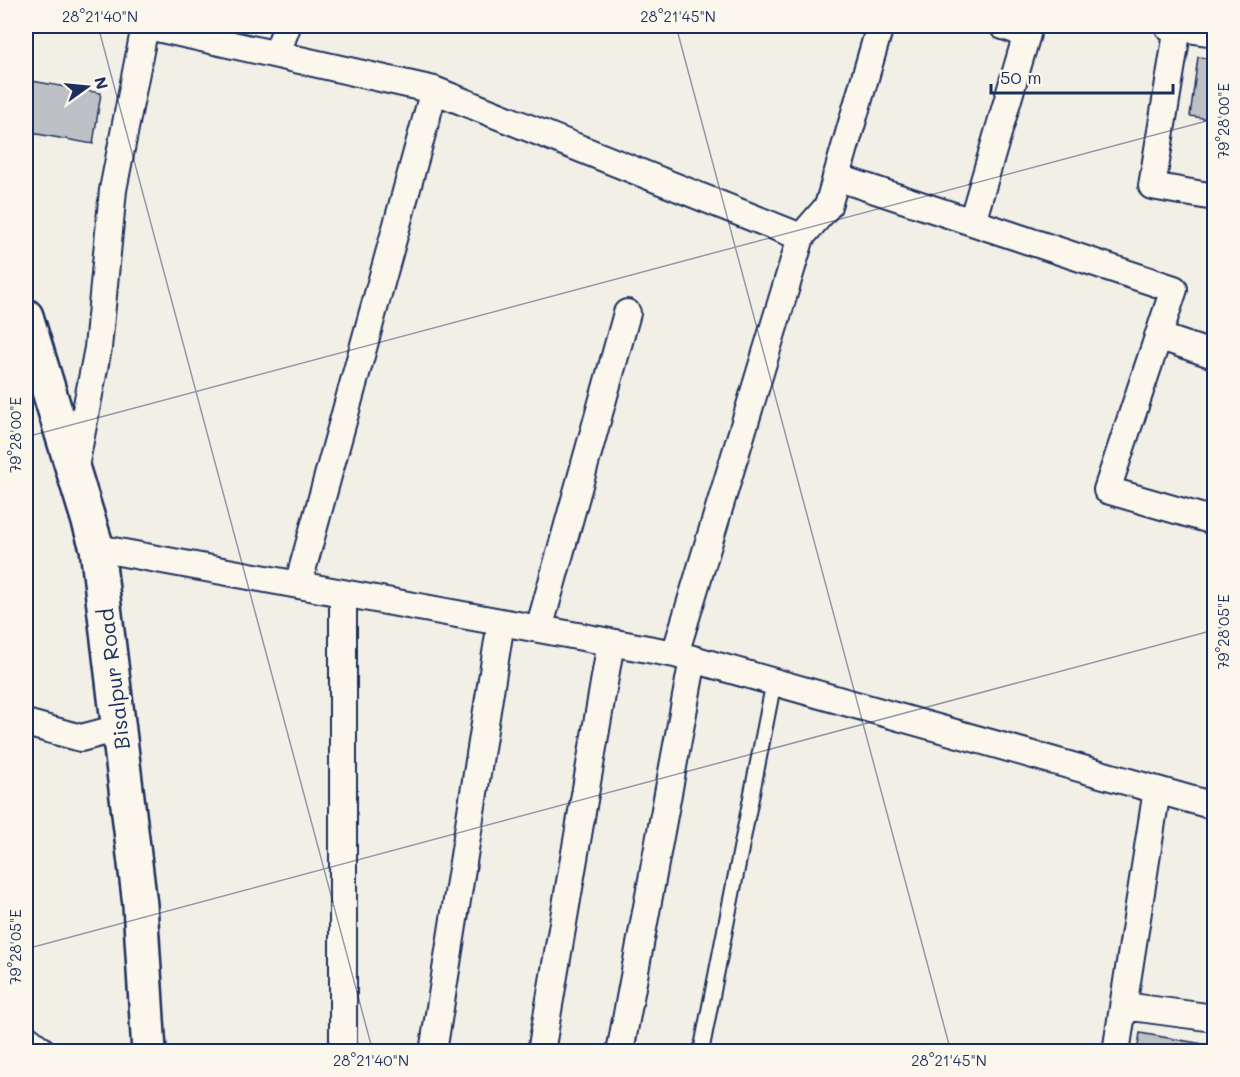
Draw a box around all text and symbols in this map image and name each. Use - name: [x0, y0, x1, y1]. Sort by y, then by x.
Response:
- text: 28°21'40"N: [62, 6, 138, 26]
- text: 28°21'45"N: [640, 6, 716, 26]
- north arrow: [57, 57, 117, 117]
- scale bar: [991, 57, 1172, 95]
- text: 50 m: [1000, 65, 1042, 89]
- text: N: [90, 74, 114, 92]
- text: 79°28'00"E: [1213, 83, 1233, 159]
- text: 79°28'00"E: [5, 397, 25, 473]
- text: 79°28'05"E: [1213, 594, 1233, 670]
- street label: Bisalpur Road: [91, 607, 135, 751]
- text: 79°28'05"E: [5, 909, 25, 985]
- text: 28°21'40"N: [333, 1050, 409, 1070]
- text: 28°21'45"N: [911, 1050, 987, 1070]

